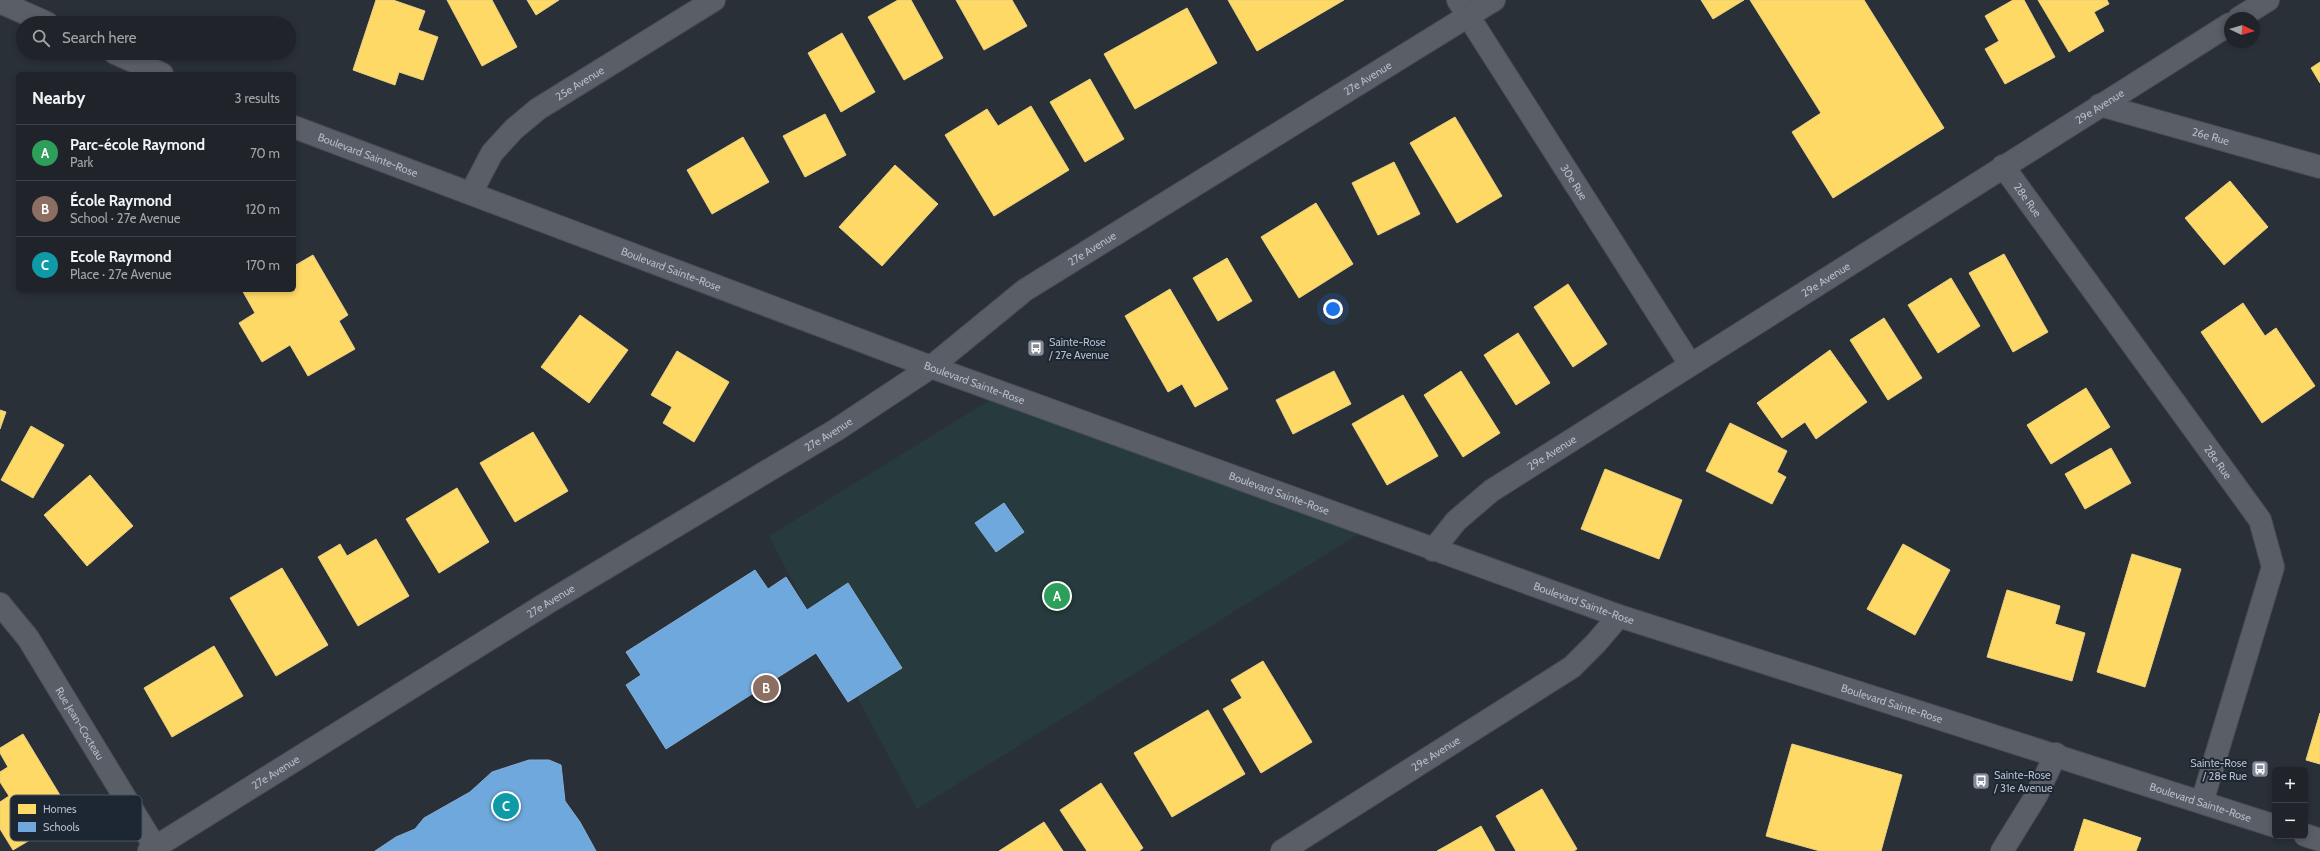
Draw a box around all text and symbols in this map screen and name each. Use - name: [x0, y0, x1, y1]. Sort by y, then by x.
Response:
- north arrow: [2224, 12, 2260, 48]
- search box: [16, 16, 296, 60]
- icon: search: [30, 27, 52, 49]
- text: Search here: [62, 29, 137, 47]
- street label: 27e Avenue: [1341, 58, 1394, 98]
- street label: 25e Avenue: [553, 63, 607, 104]
- street label: 29e Avenue: [2073, 86, 2127, 127]
- text: Nearby: [32, 88, 85, 108]
- text: 3 results: [234, 90, 280, 106]
- street label: 26e Rue: [2190, 124, 2231, 148]
- street label: Boulevard Sainte-Rose: [316, 130, 420, 180]
- text: Parc-école Raymond: [70, 136, 205, 154]
- text: A: [41, 145, 49, 161]
- text: 70 m: [250, 145, 280, 161]
- text: Park: [70, 154, 93, 170]
- street label: 30e Rue: [1558, 162, 1591, 203]
- street label: 28e Rue: [2011, 180, 2045, 220]
- text: École Raymond: [70, 192, 172, 210]
- text: B: [41, 201, 49, 217]
- text: 120 m: [246, 201, 280, 217]
- text: School · 27e Avenue: [70, 210, 181, 226]
- street label: 27e Avenue: [1065, 228, 1119, 269]
- street label: Boulevard Sainte-Rose: [619, 244, 723, 294]
- text: Ecole Raymond: [70, 248, 172, 266]
- text: C: [41, 257, 49, 273]
- text: 170 m: [246, 257, 280, 273]
- street label: 29e Avenue: [1799, 259, 1853, 300]
- text: Place · 27e Avenue: [70, 266, 172, 282]
- your location: [1323, 299, 1343, 319]
- place label: Sainte-Rose / 27e Avenue: [1048, 335, 1109, 362]
- bus stop icon: Sainte-Rose / 27e Avenue: [1026, 338, 1046, 358]
- street label: Boulevard Sainte-Rose: [922, 358, 1027, 407]
- street label: 27e Avenue: [802, 414, 855, 454]
- street label: 29e Avenue: [1525, 432, 1579, 473]
- street label: 28e Rue: [2201, 442, 2235, 482]
- street label: Boulevard Sainte-Rose: [1227, 468, 1332, 518]
- street label: Boulevard Sainte-Rose: [1532, 579, 1636, 628]
- street label: 27e Avenue: [524, 581, 578, 621]
- pin: A: [1044, 581, 1070, 611]
- pin: B: [753, 673, 779, 703]
- street label: Boulevard Sainte-Rose: [1839, 681, 1945, 726]
- street label: Rue Jean-Cocteau: [52, 684, 108, 763]
- street label: 29e Avenue: [1409, 733, 1463, 774]
- street label: 27e Avenue: [249, 752, 302, 792]
- place label: Sainte-Rose / 28e Rue: [2190, 756, 2247, 783]
- bus stop icon: Sainte-Rose / 28e Rue: [2250, 759, 2270, 779]
- map controls: [2272, 767, 2308, 839]
- button: +: [2272, 767, 2308, 803]
- place label: Sainte-Rose / 31e Avenue: [1993, 768, 2053, 795]
- bus stop icon: Sainte-Rose / 31e Avenue: [1971, 771, 1991, 791]
- street label: Boulevard Sainte-Rose: [2148, 779, 2253, 825]
- pin: C: [493, 791, 519, 821]
- legend: [10, 795, 142, 841]
- text: Homes: [43, 802, 77, 816]
- button: −: [2272, 803, 2308, 839]
- text: Schools: [43, 820, 80, 834]

